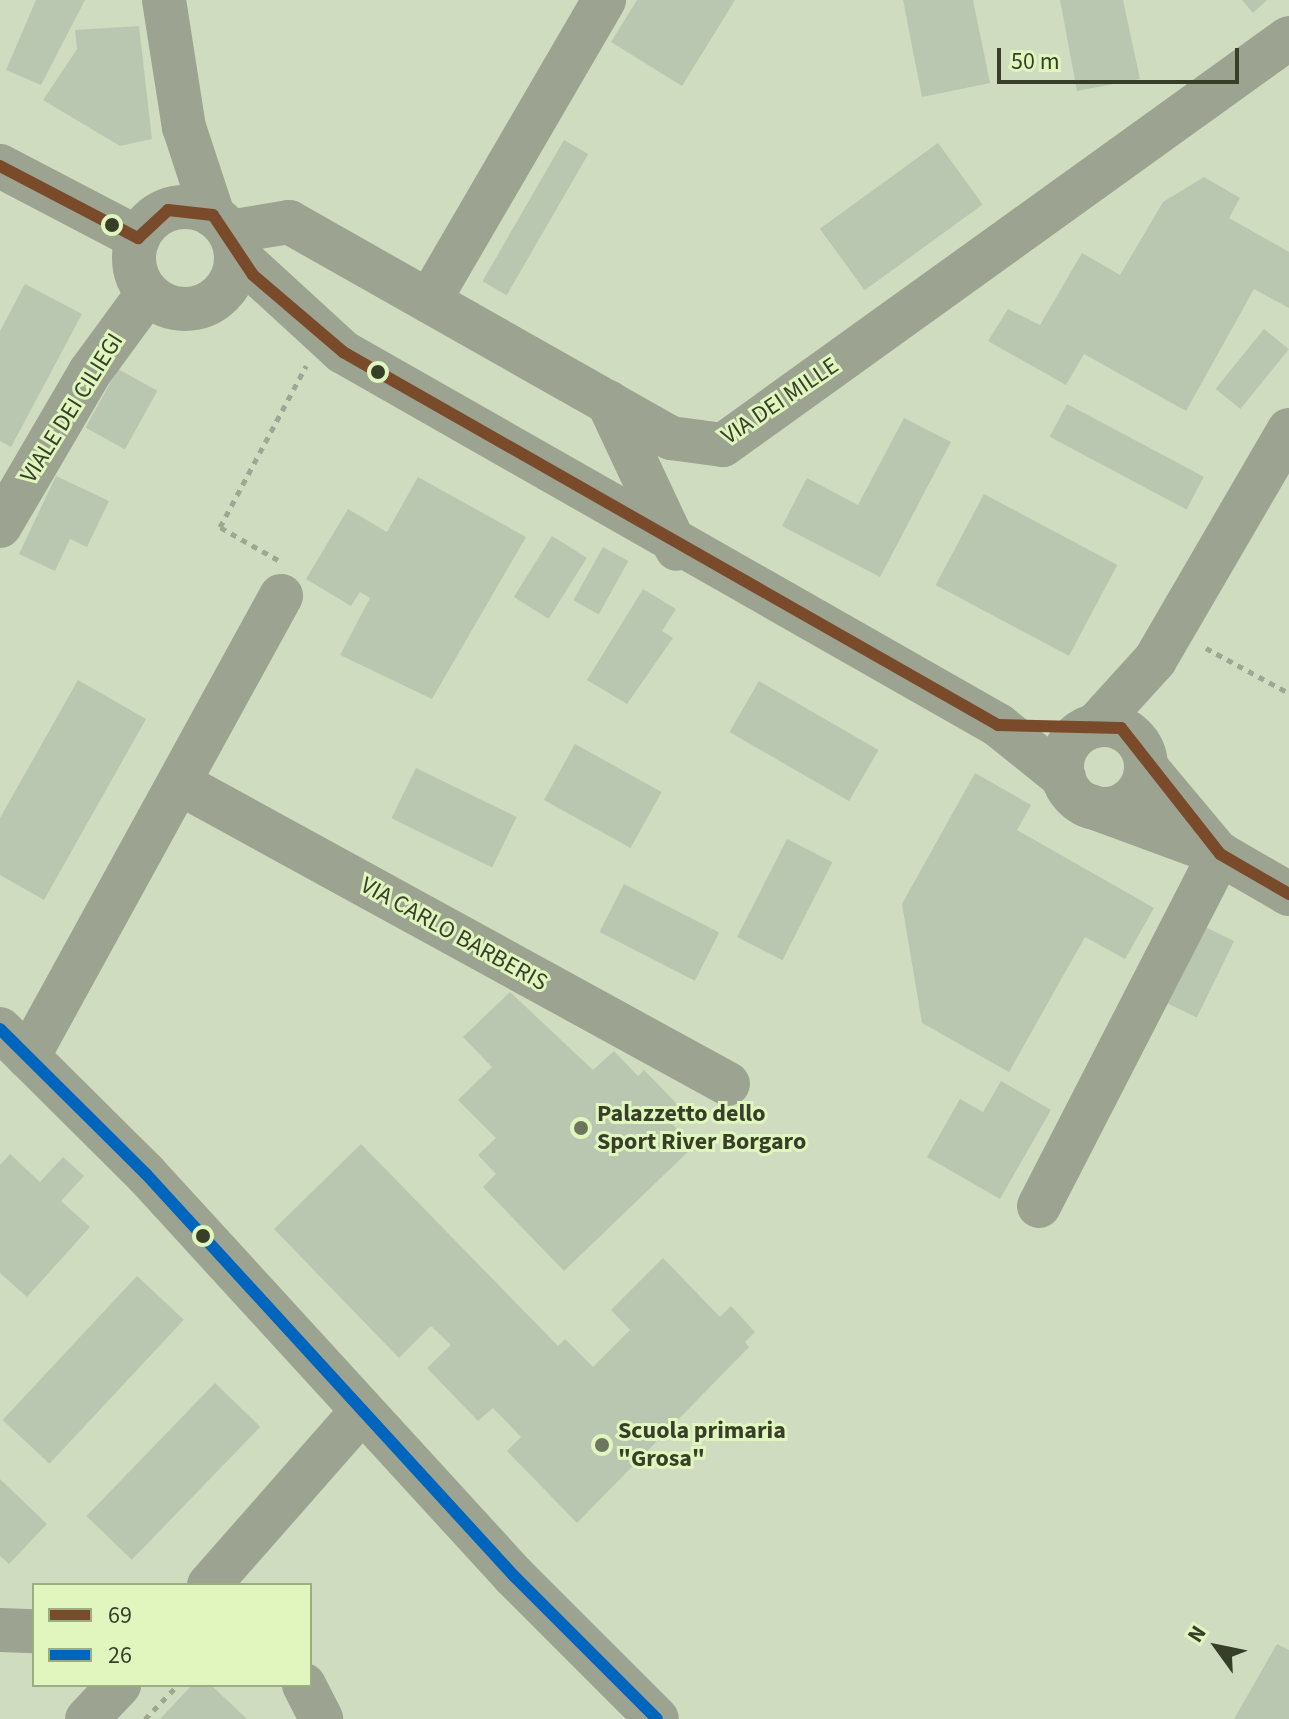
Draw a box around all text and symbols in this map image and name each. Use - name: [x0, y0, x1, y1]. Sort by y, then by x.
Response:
- scale bar: [1001, 32, 1243, 82]
- text: 50 m: [1011, 44, 1060, 79]
- unlabelled marker: [104, 217, 120, 233]
- street label: VIALE DEI CILIEGI: [14, 328, 130, 488]
- street label: VIA DEI MILLE: [716, 351, 844, 451]
- unlabelled marker: [370, 364, 386, 380]
- street label: VIA CARLO BARBERIS: [356, 871, 552, 997]
- place label: Palazzetto dello Sport River Borgaro: [597, 1100, 806, 1156]
- marker: Palazzetto dello Sport River Borgaro: [572, 1119, 590, 1137]
- unlabelled marker: [195, 1228, 211, 1244]
- place label: Scuola primaria "Grosa": [618, 1417, 786, 1473]
- marker: Scuola primaria "Grosa": [593, 1436, 611, 1454]
- legend: [32, 1583, 312, 1687]
- text: 69: [108, 1598, 132, 1633]
- north arrow: [1177, 1607, 1257, 1687]
- text: N: [1179, 1619, 1214, 1649]
- text: 26: [108, 1638, 132, 1673]

